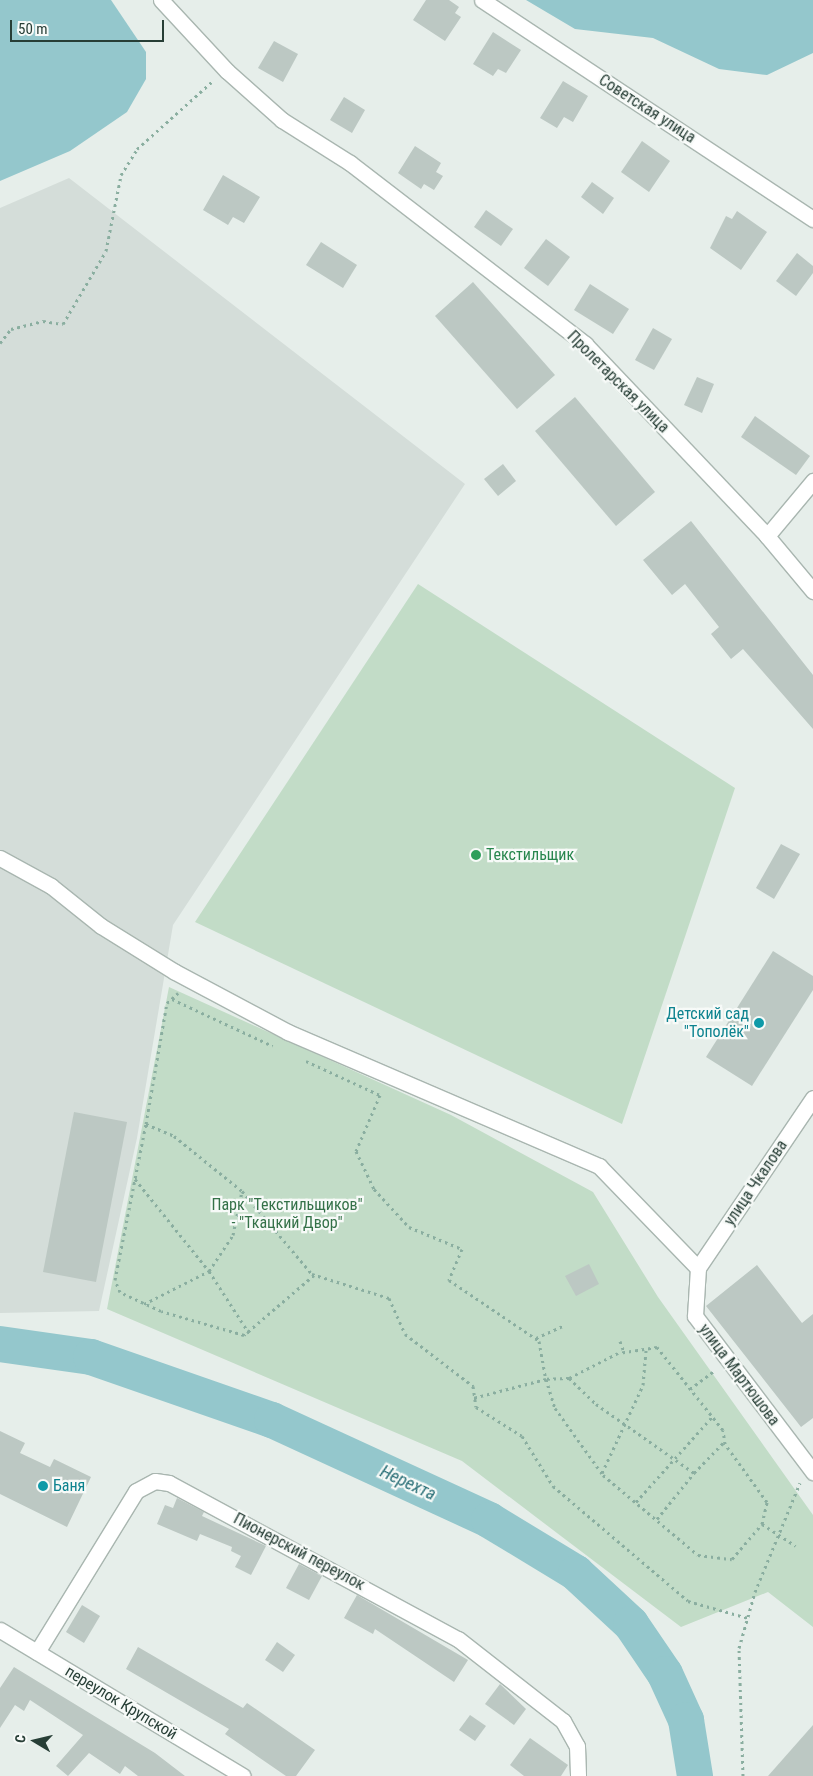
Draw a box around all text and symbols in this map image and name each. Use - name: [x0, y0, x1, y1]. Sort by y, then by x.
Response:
- scale bar: [12, 10, 166, 42]
- text: 50 m: [18, 20, 48, 38]
- street label: Советская улица: [595, 71, 699, 147]
- street label: Пролетарская улица: [563, 327, 673, 437]
- place label: Текстильщик: [486, 845, 574, 865]
- marker: Текстильщик: [470, 849, 482, 861]
- place label: Детский сад "Тополёк": [666, 1004, 749, 1042]
- marker: Детский сад "Тополёк": [753, 1017, 765, 1029]
- street label: улица Чкалова: [720, 1136, 792, 1230]
- park label: Парк "Текстильщиков" - "Ткацкий Двор": [211, 1195, 363, 1233]
- street label: улица Мартюшова: [694, 1320, 784, 1430]
- water label: Нерехта: [377, 1461, 439, 1505]
- place label: Баня: [53, 1476, 85, 1496]
- marker: Баня: [37, 1480, 49, 1492]
- street label: Пионерский переулок: [230, 1509, 368, 1595]
- street label: переулок Крупской: [61, 1662, 181, 1744]
- north arrow: [10, 1716, 60, 1766]
- text: С: [12, 1733, 29, 1744]

